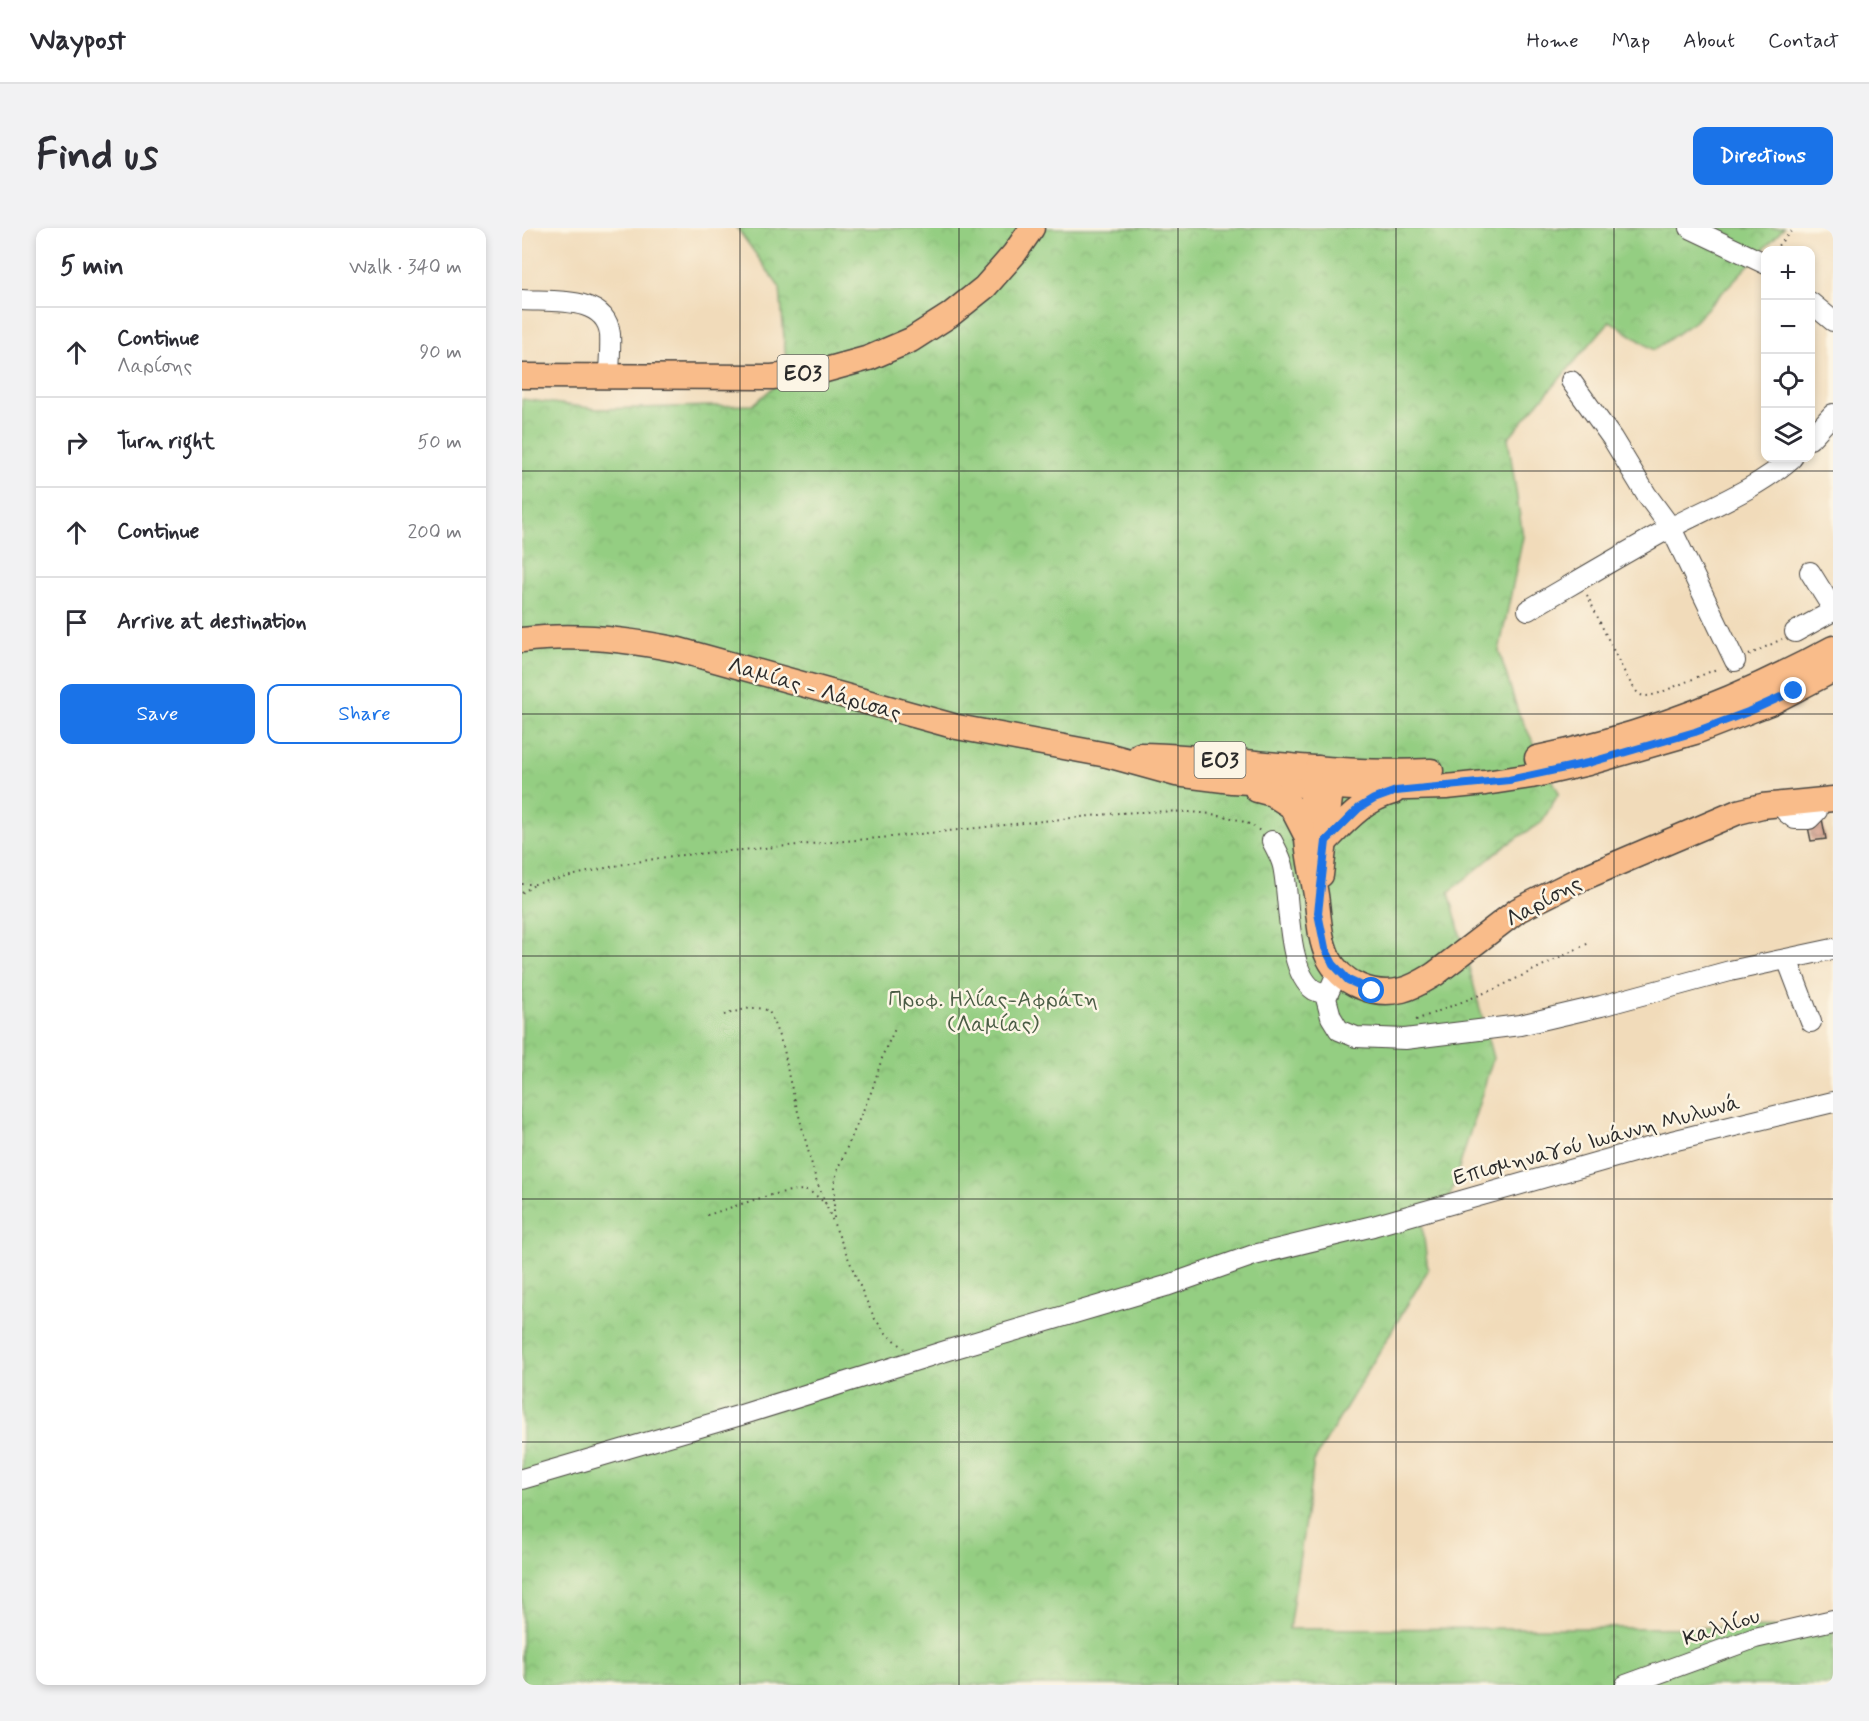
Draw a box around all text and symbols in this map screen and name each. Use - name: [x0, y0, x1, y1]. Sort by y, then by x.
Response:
- text: Waypost: [30, 23, 126, 60]
- text: Home: [1527, 27, 1579, 55]
- text: Map: [1612, 27, 1650, 55]
- text: About: [1683, 27, 1735, 55]
- text: Contact: [1768, 27, 1839, 55]
- button: Directions: [1693, 127, 1833, 185]
- text: Find us: [36, 129, 158, 184]
- map controls: [1761, 246, 1815, 462]
- button: +: [1761, 246, 1815, 300]
- text: 5 min: [60, 250, 124, 284]
- text: Walk · 340 m: [349, 254, 462, 281]
- button: −: [1761, 300, 1815, 354]
- text: Continue: [117, 325, 199, 353]
- icon: ahead: [60, 336, 93, 369]
- text: 90 m: [419, 339, 462, 366]
- text: Λαρίσης: [117, 353, 192, 380]
- button: locate: [1761, 354, 1815, 408]
- road number: ΕΟ3: [778, 355, 828, 391]
- button: layers: [1761, 408, 1815, 462]
- icon: right: [60, 426, 93, 459]
- text: Turn right: [117, 428, 215, 456]
- text: 50 m: [417, 429, 462, 456]
- icon: ahead: [60, 516, 93, 549]
- text: Continue: [117, 518, 199, 546]
- text: 200 m: [407, 519, 462, 546]
- icon: arrive: [60, 606, 93, 639]
- text: Arrive at destination: [117, 608, 307, 636]
- street label: Λαμίας - Λάρισας: [725, 652, 904, 728]
- route end: [1780, 677, 1806, 703]
- button: Save: [60, 684, 255, 744]
- button: Share: [267, 684, 462, 744]
- road number: ΕΟ3: [1194, 742, 1246, 778]
- street label: Λαρίσης: [1501, 869, 1587, 934]
- route start: [1358, 977, 1384, 1003]
- park label: Προφ. Ηλίας-Αφράτη (Λαμίας): [888, 986, 1098, 1039]
- street label: Επισμηναγού Ιωάννη Μυλωνά: [1450, 1089, 1743, 1193]
- street label: Καλλίου: [1680, 1602, 1764, 1653]

